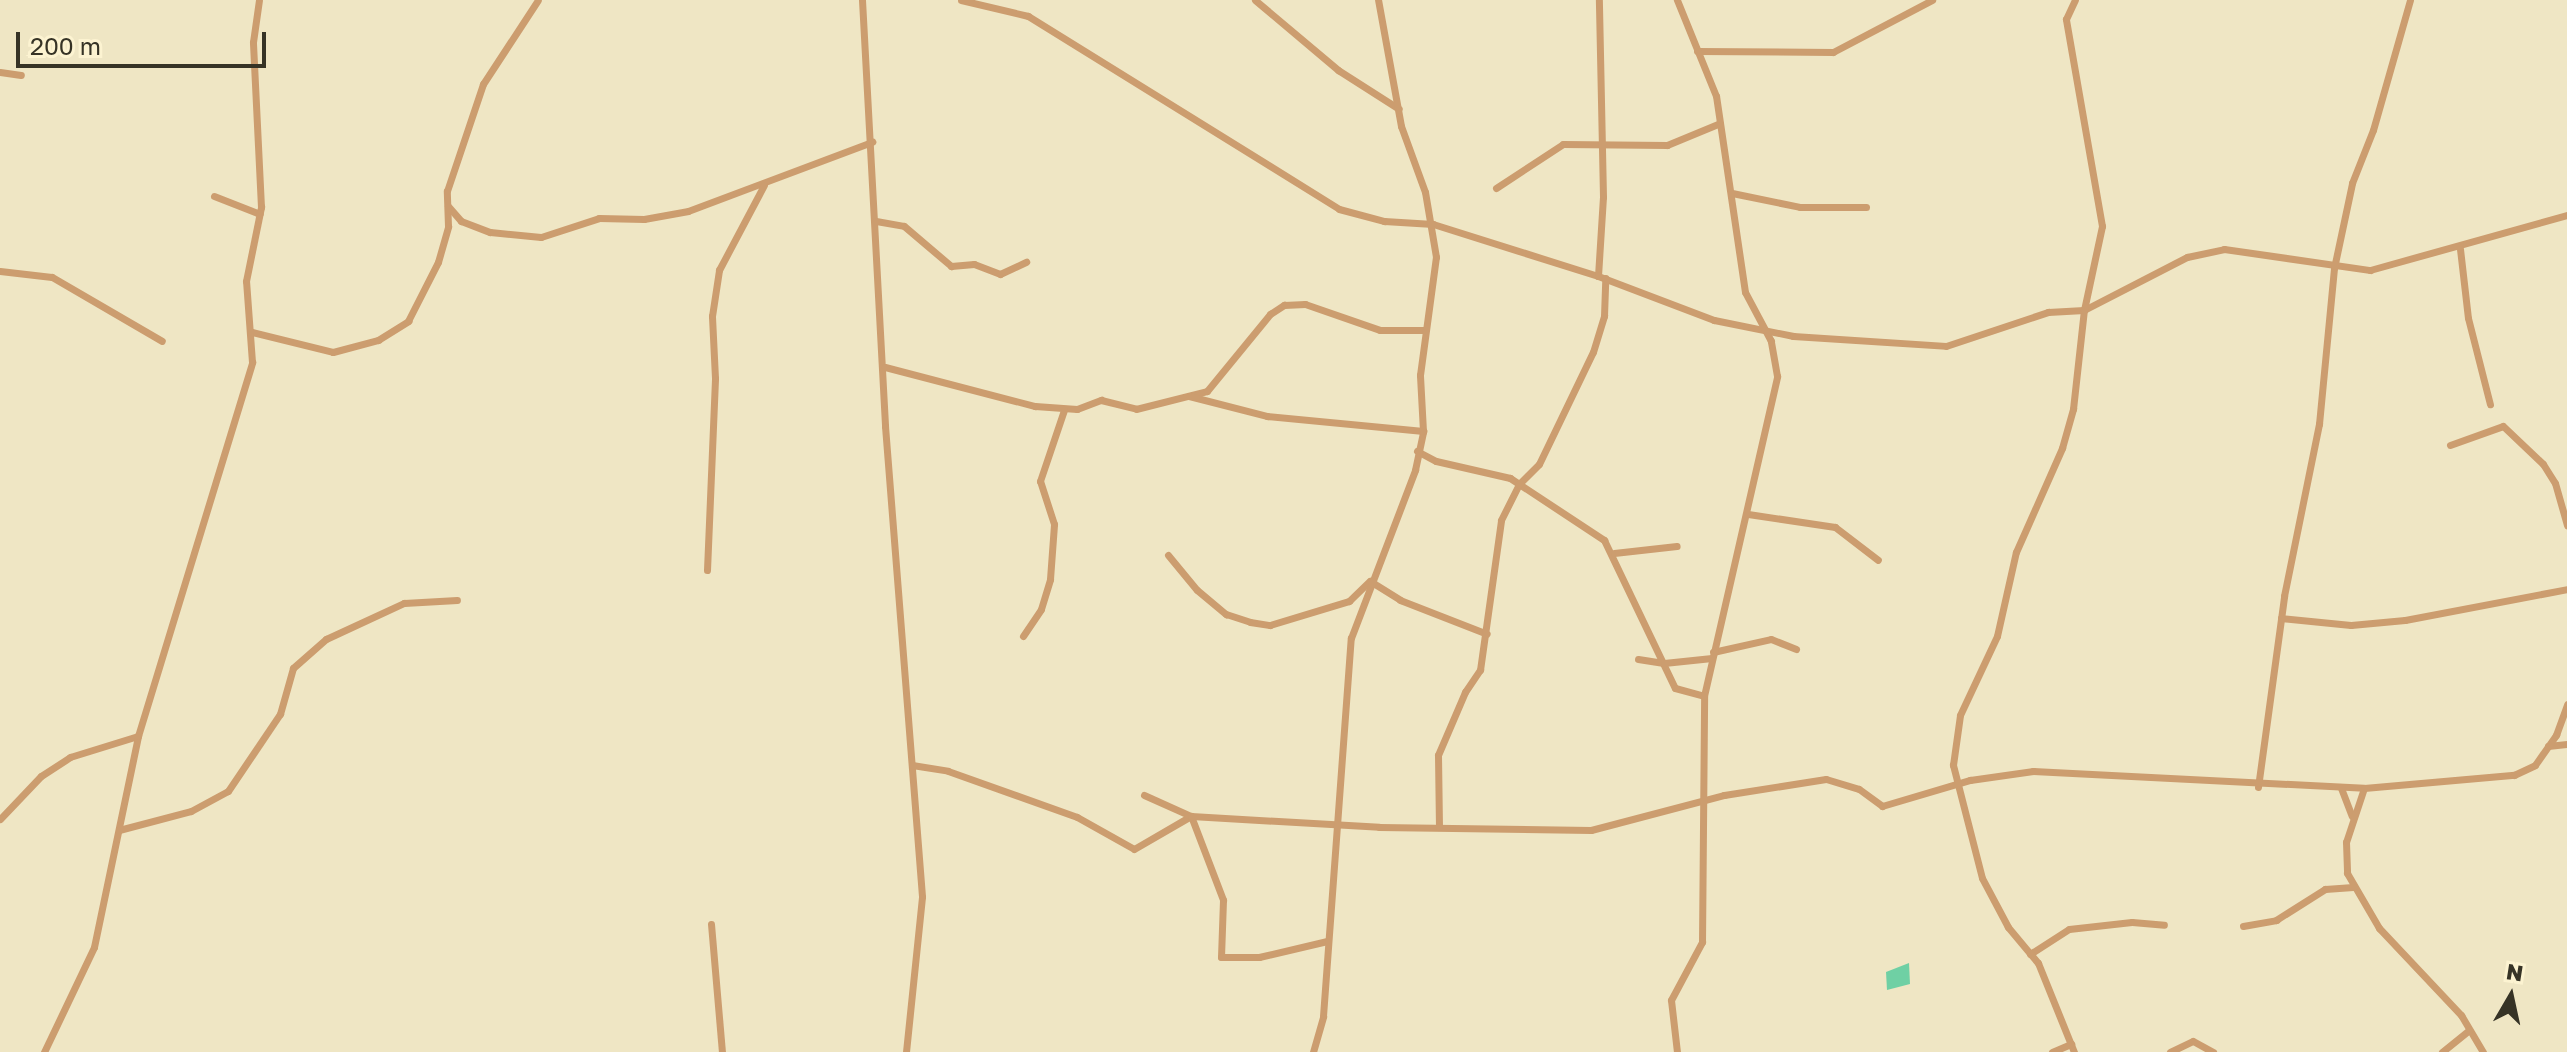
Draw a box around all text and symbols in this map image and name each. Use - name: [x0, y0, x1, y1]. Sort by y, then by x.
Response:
- scale bar: [20, 16, 270, 66]
- text: 200 m: [30, 31, 101, 60]
- north arrow: [2471, 956, 2551, 1036]
- text: N: [2504, 957, 2525, 986]

